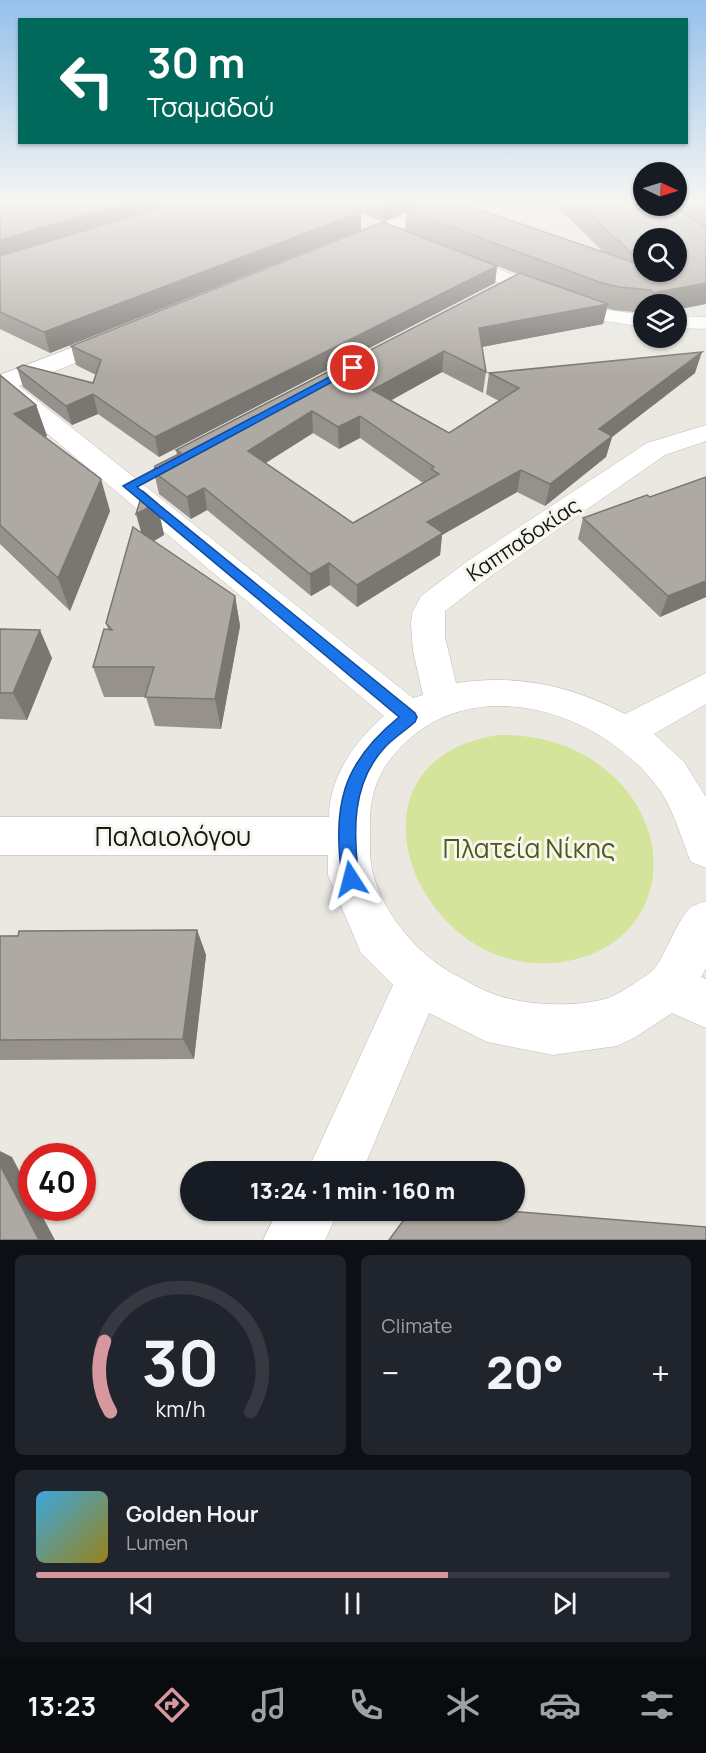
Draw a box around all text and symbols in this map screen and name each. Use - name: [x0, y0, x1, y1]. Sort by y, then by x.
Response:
- text: 30 m: [147, 33, 245, 91]
- icon: left: [48, 42, 126, 120]
- text: Τσαμαδού: [147, 88, 274, 125]
- north arrow: [633, 162, 687, 216]
- map controls: [633, 162, 687, 348]
- button: search: [633, 228, 687, 282]
- button: layers: [633, 294, 687, 348]
- pin: [327, 342, 378, 393]
- icon: arrive: [336, 351, 369, 384]
- street label: Καππαδοκίας: [461, 491, 585, 587]
- street label: Παλαιολόγου: [95, 818, 251, 854]
- park label: Πλατεία Νίκης: [443, 830, 615, 866]
- position arrow: [319, 847, 383, 911]
- speed limit sign: 40: [18, 1143, 96, 1221]
- text: 13:24 · 1 min · 160 m: [250, 1176, 455, 1206]
- text: Climate: [382, 1312, 453, 1339]
- text: 30: [142, 1319, 219, 1405]
- text: 20°: [486, 1341, 564, 1403]
- text: −: [382, 1350, 399, 1395]
- text: +: [651, 1350, 670, 1395]
- text: km/h: [155, 1394, 205, 1423]
- text: Golden Hour: [126, 1499, 259, 1529]
- text: Lumen: [126, 1529, 188, 1556]
- icon: previous: [125, 1587, 158, 1620]
- icon: pause: [336, 1587, 369, 1620]
- icon: next: [548, 1587, 581, 1620]
- icon: directions: [151, 1684, 193, 1726]
- icon: music: [248, 1684, 290, 1726]
- icon: phone: [345, 1684, 387, 1726]
- icon: climate: [442, 1684, 484, 1726]
- icon: car: [539, 1684, 581, 1726]
- icon: filters: [636, 1684, 678, 1726]
- text: 13:23: [28, 1687, 96, 1724]

